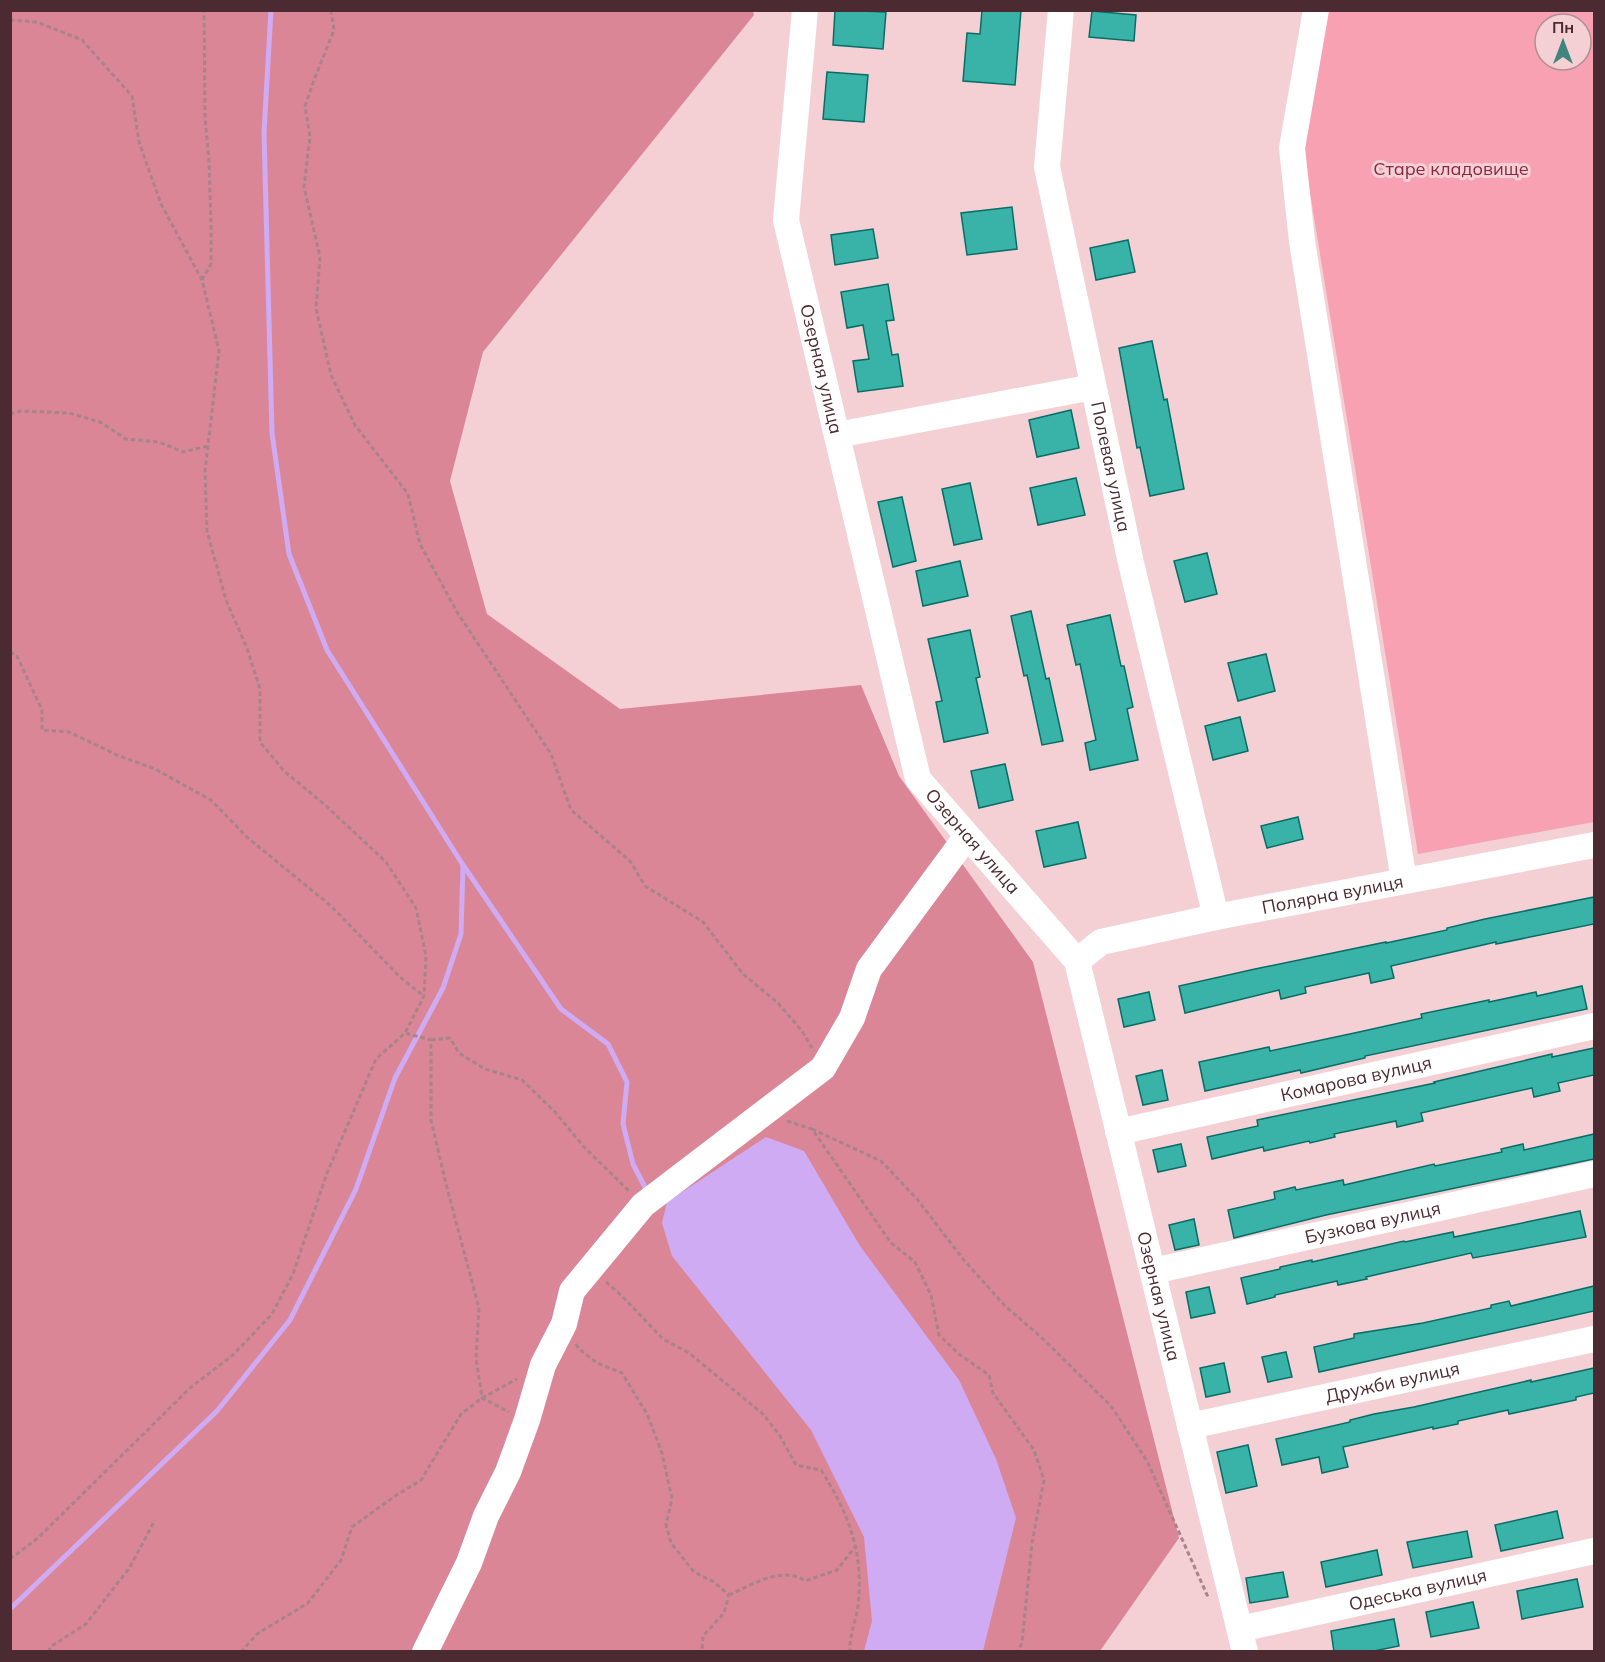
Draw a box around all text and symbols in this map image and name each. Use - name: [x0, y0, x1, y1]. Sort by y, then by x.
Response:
- north arrow: [1533, 12, 1593, 72]
- text: Пн: [1552, 17, 1574, 37]
- park label: Старе кладовище: [1373, 157, 1529, 180]
- street label: Озерная улица: [795, 302, 848, 436]
- street label: Полевая улица: [1086, 399, 1136, 534]
- street label: Озерная улица: [920, 783, 1025, 899]
- street label: Полярна вулиця: [1260, 870, 1405, 919]
- street label: Комарова вулиця: [1278, 1051, 1434, 1106]
- street label: Бузкова вулиця: [1303, 1196, 1443, 1248]
- street label: Озерная улица: [1132, 1229, 1186, 1363]
- street label: Дружби вулиця: [1323, 1356, 1462, 1408]
- street label: Одеська вулиця: [1347, 1563, 1489, 1616]

